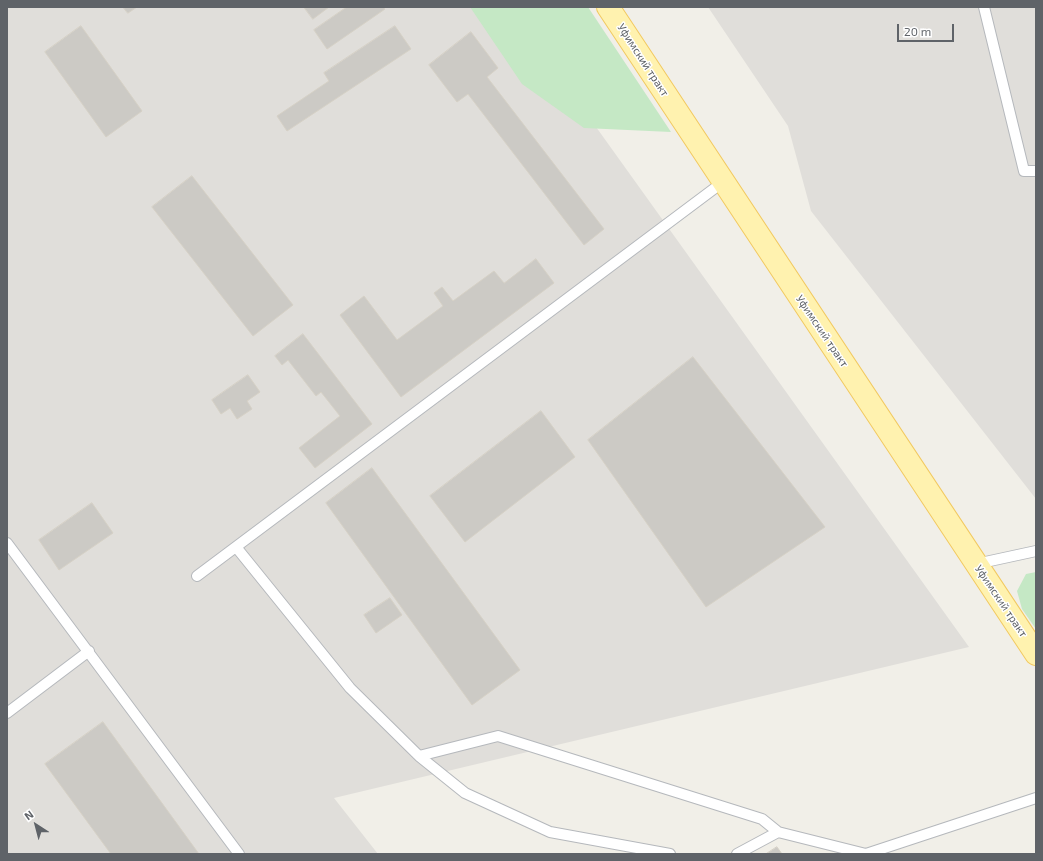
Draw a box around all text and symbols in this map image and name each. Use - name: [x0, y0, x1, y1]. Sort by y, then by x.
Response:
- scale bar: [899, 16, 956, 42]
- street label: Уфимский тракт: [615, 21, 671, 99]
- text: 20 m: [904, 24, 931, 38]
- street label: Уфимский тракт: [793, 292, 851, 370]
- street label: Уфимский тракт: [972, 562, 1030, 640]
- north arrow: [16, 805, 56, 845]
- text: N: [22, 807, 36, 822]

